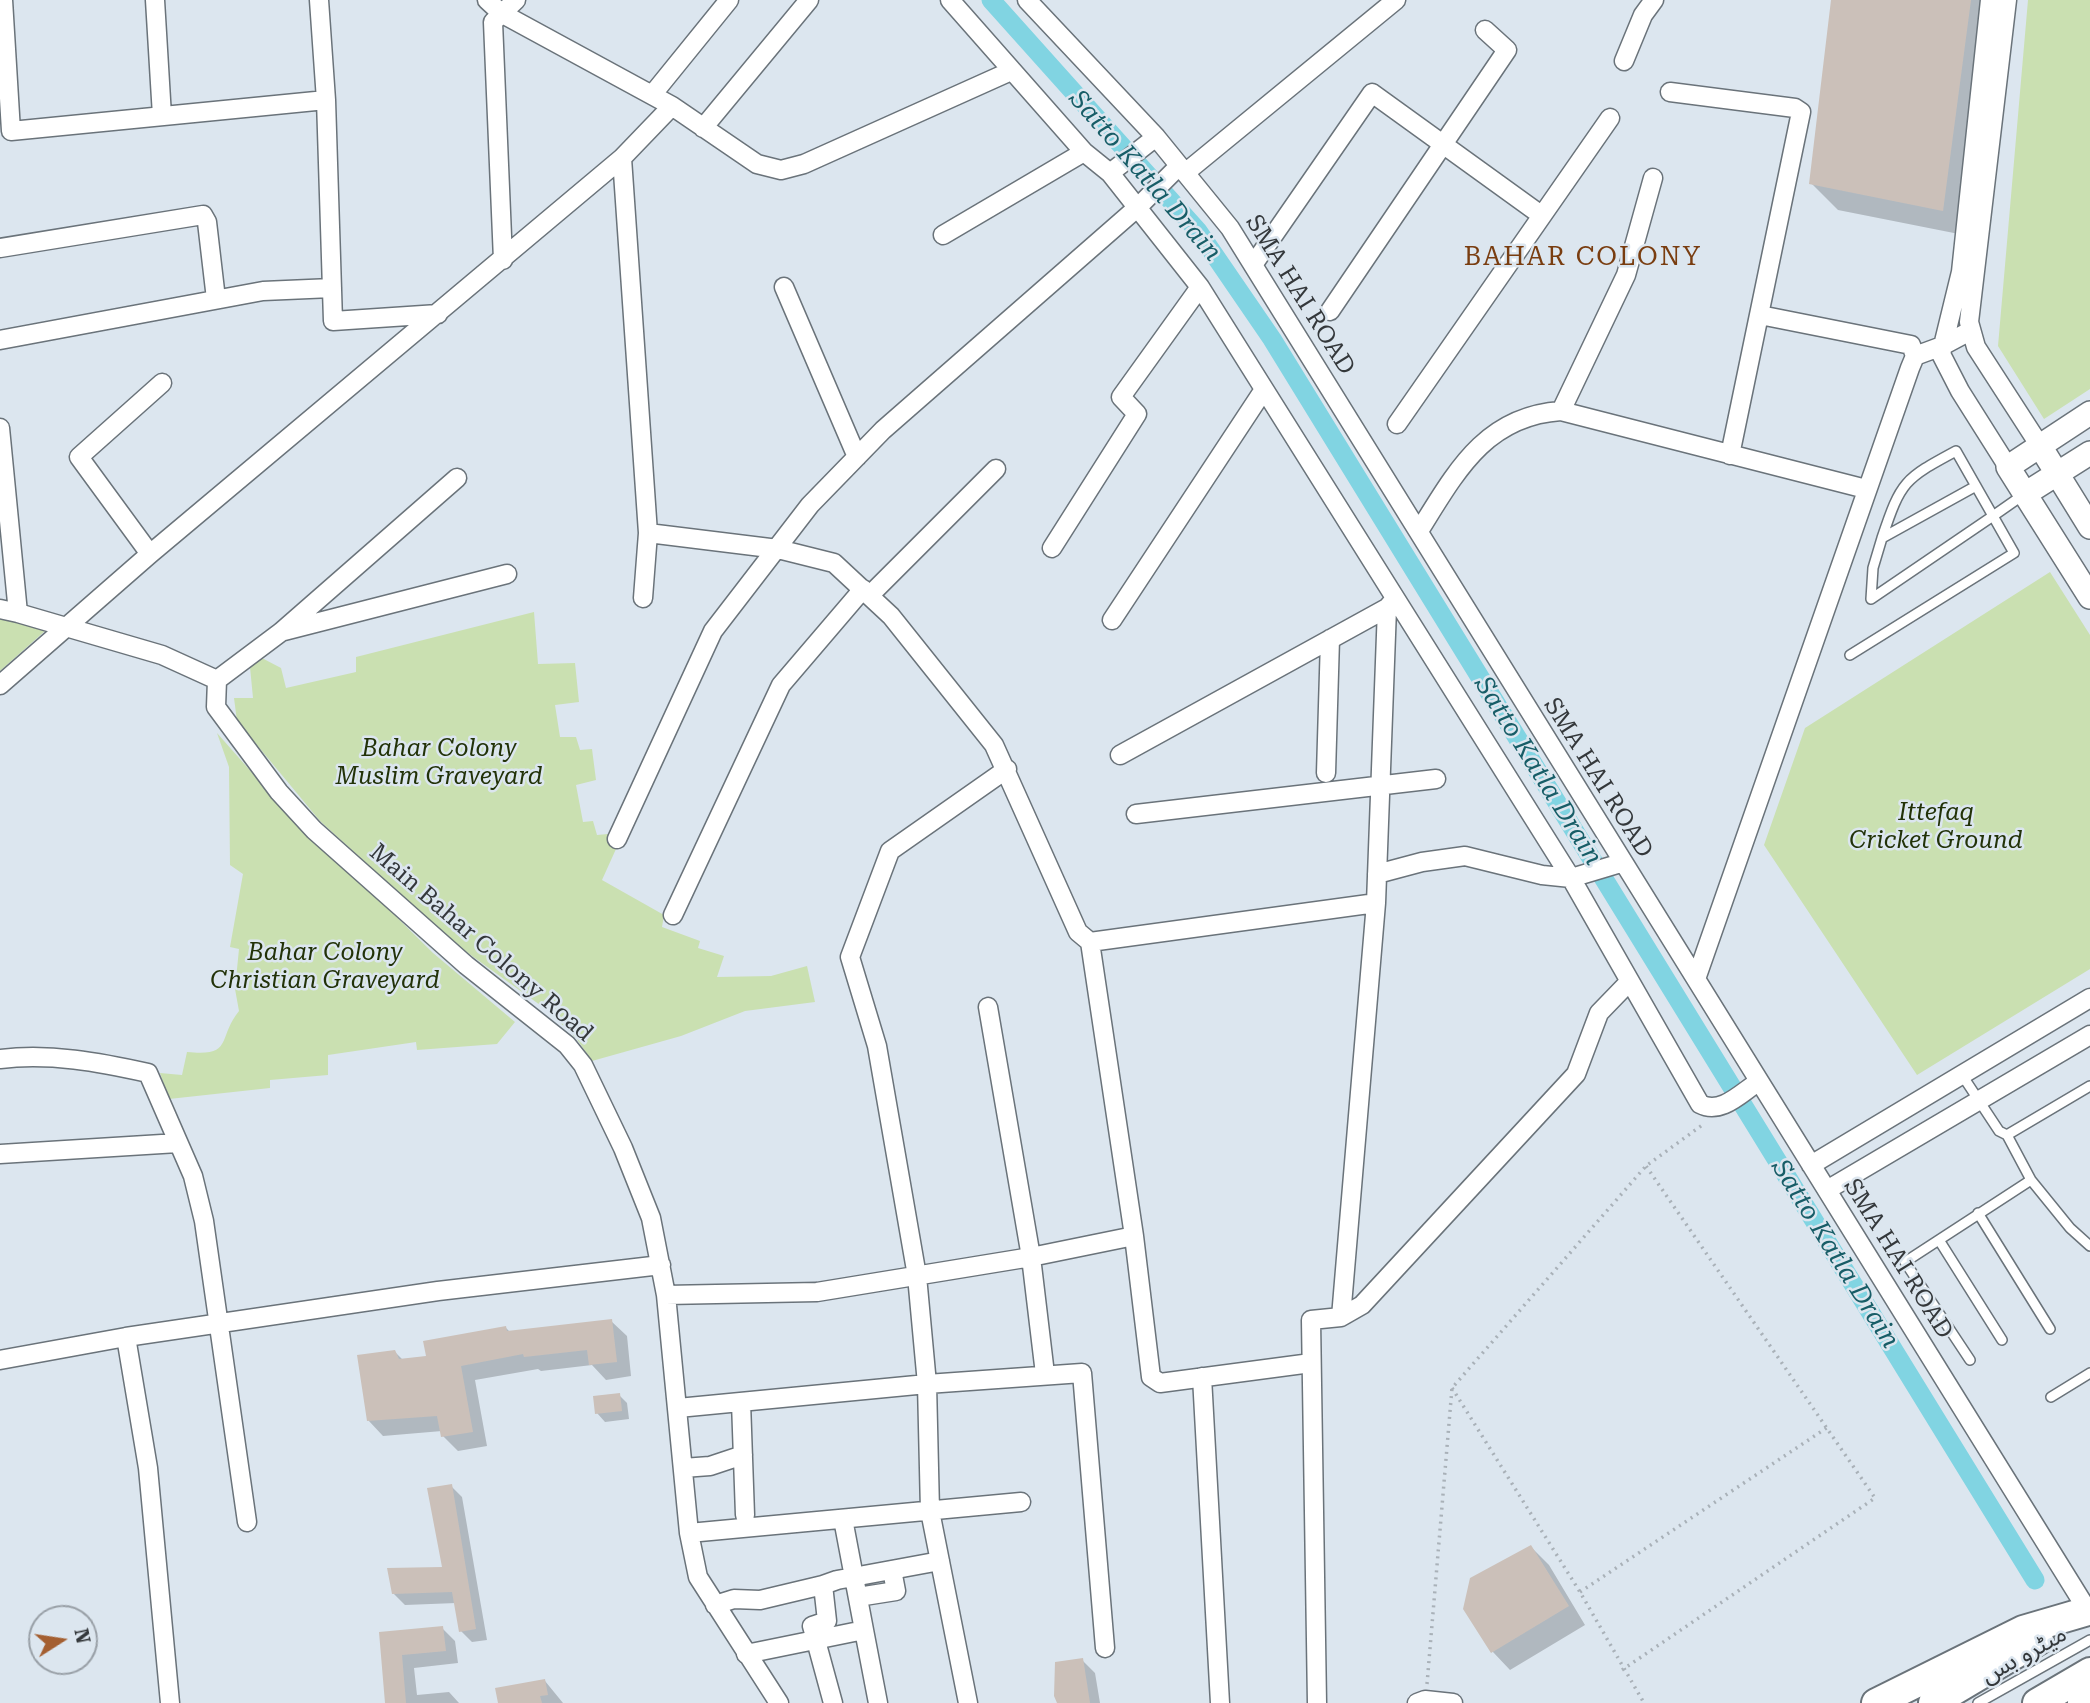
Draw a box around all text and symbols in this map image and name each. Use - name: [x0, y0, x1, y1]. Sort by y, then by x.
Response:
- water label: Satto Katla Drain: [1062, 84, 1228, 268]
- street label: SMA HAI ROAD: [1239, 210, 1361, 380]
- district label: BAHAR COLONY: [1465, 241, 1701, 273]
- water label: Satto Katla Drain: [1467, 671, 1609, 871]
- street label: SMA HAI ROAD: [1537, 693, 1659, 863]
- park label: Bahar Colony Muslim Graveyard: [335, 735, 543, 791]
- park label: Ittefaq Cricket Ground: [1849, 799, 2023, 855]
- street label: Main Bahar Colony Road: [363, 838, 599, 1048]
- park label: Bahar Colony Christian Graveyard: [210, 939, 440, 995]
- water label: Satto Katla Drain: [1764, 1154, 1906, 1354]
- street label: SMA HAI ROAD: [1837, 1174, 1959, 1344]
- north arrow: [28, 1605, 98, 1675]
- street label: میٹرو بس: [1976, 1620, 2072, 1690]
- text: N: [69, 1626, 95, 1645]

